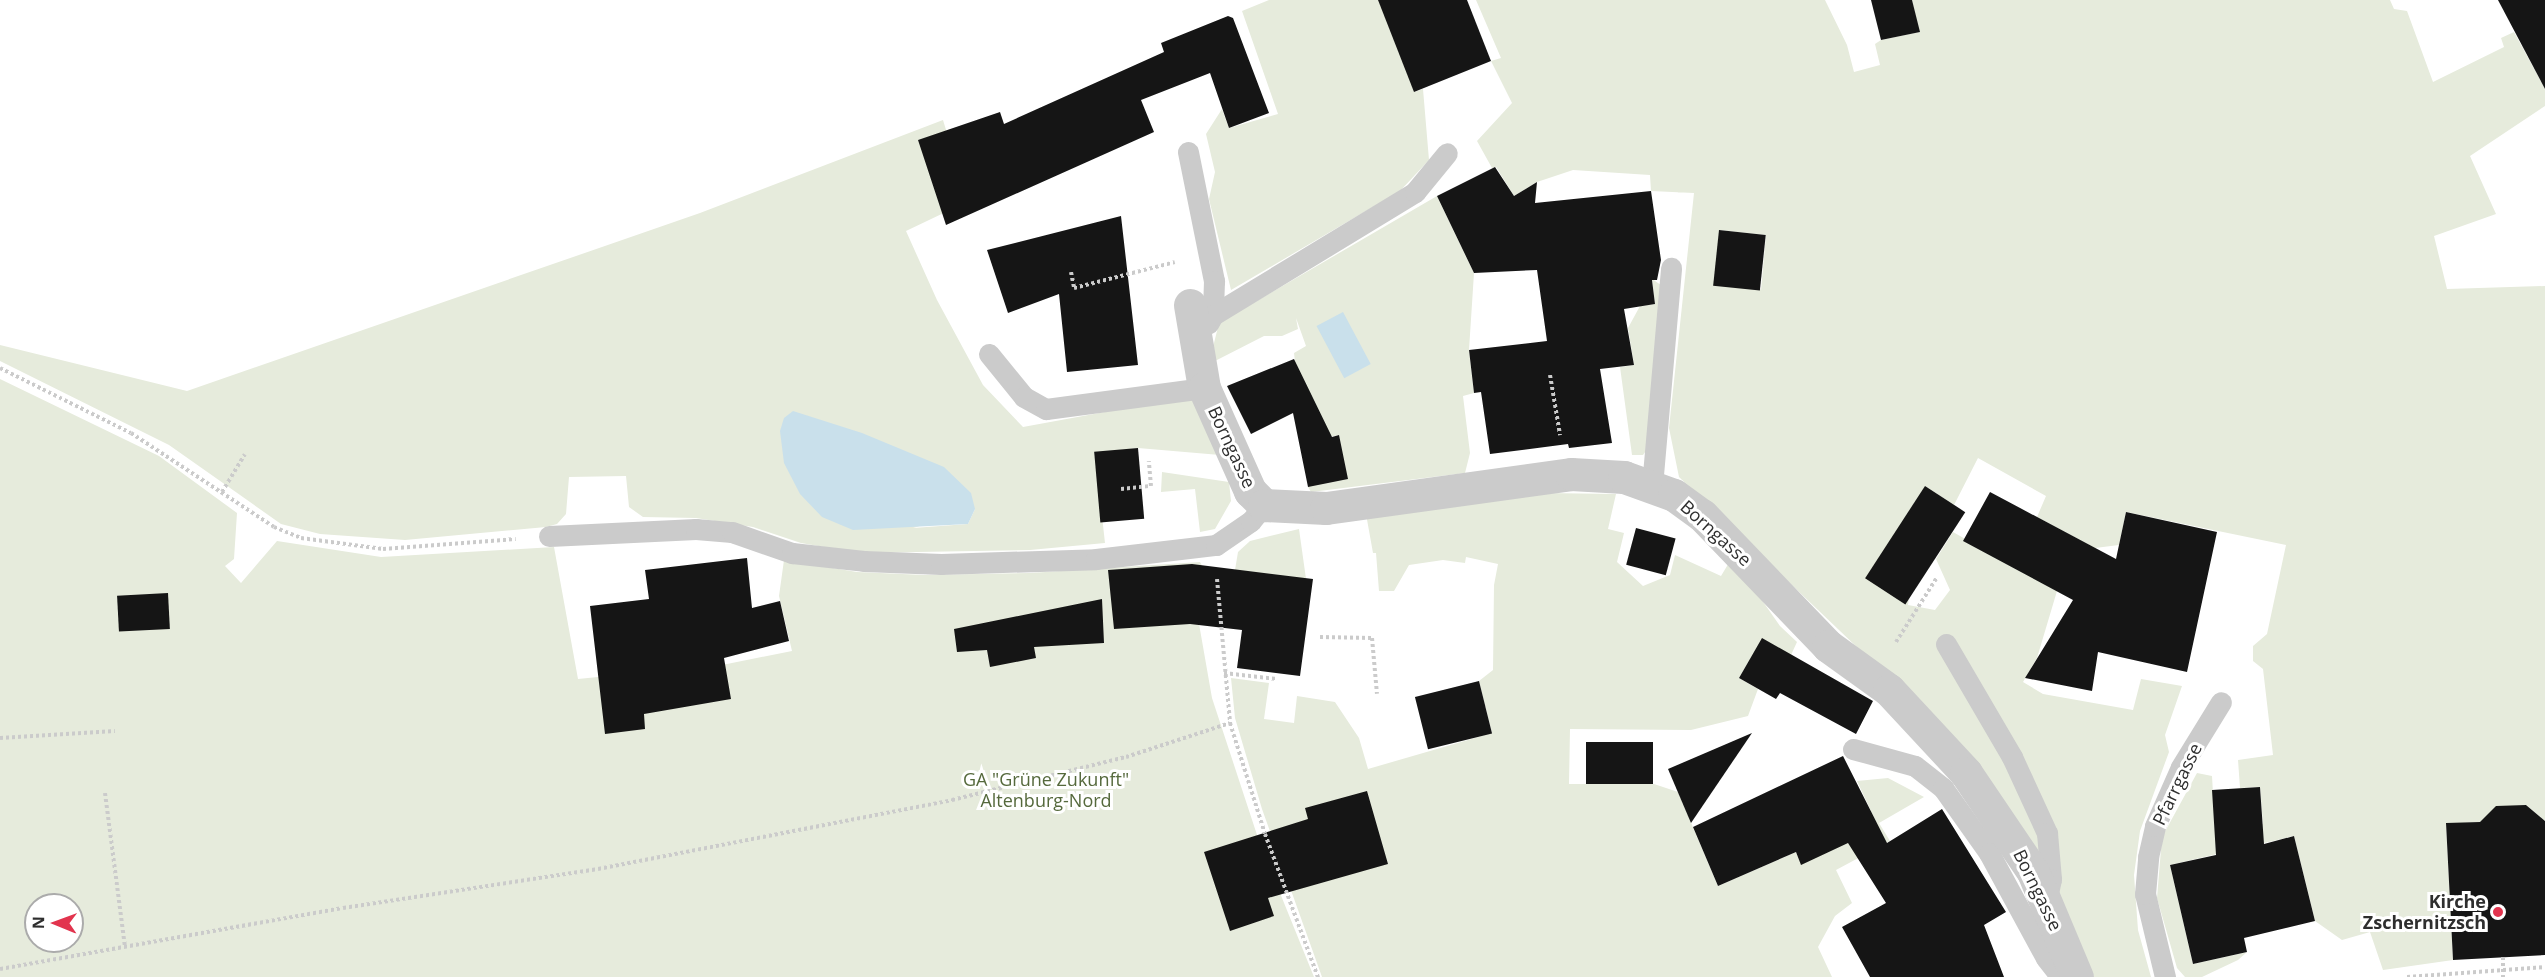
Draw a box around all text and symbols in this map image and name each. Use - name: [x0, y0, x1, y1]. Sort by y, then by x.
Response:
- street label: Borngasse: [1204, 403, 1260, 491]
- street label: Borngasse: [1676, 496, 1756, 570]
- street label: Pfarrgasse: [2148, 739, 2206, 829]
- park label: GA "Grüne Zukunft" Altenburg-Nord: [963, 769, 1129, 812]
- street label: Borngasse: [2009, 846, 2067, 934]
- place label: Kirche Zschernitzsch: [2363, 891, 2486, 934]
- north arrow: [24, 893, 84, 953]
- marker: Kirche Zschernitzsch: [2491, 905, 2505, 919]
- text: N: [27, 916, 49, 929]

